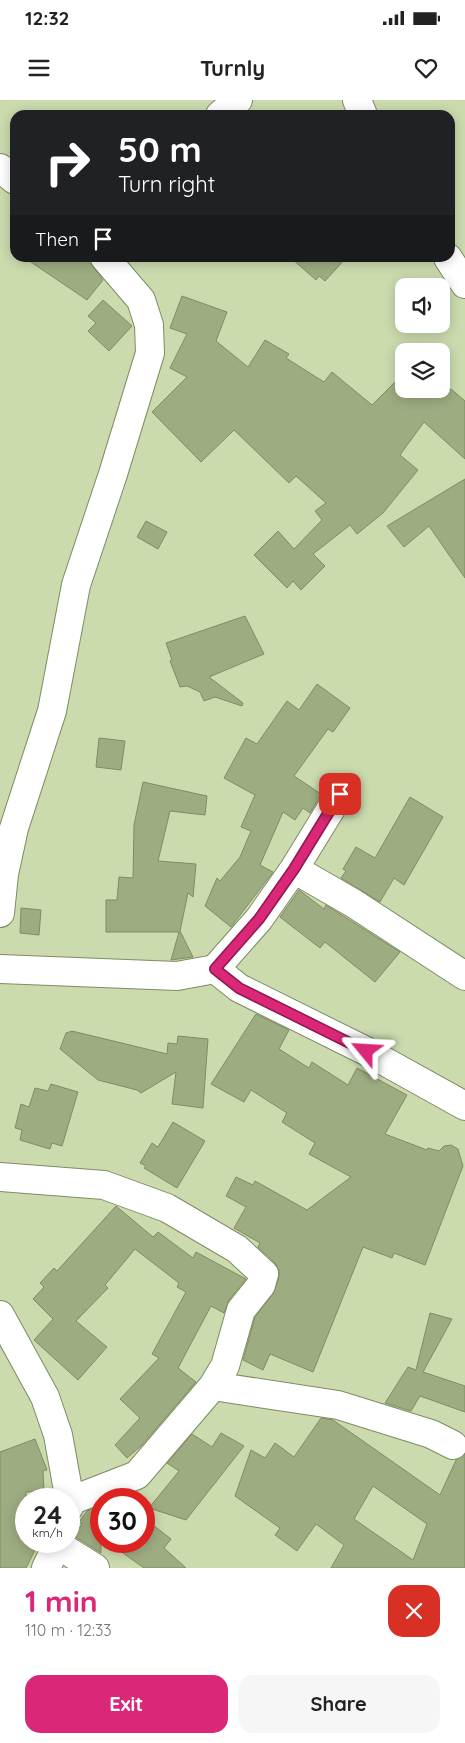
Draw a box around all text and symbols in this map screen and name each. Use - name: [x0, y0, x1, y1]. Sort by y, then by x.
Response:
- text: 12:32: [25, 6, 69, 30]
- icon: menu: [25, 54, 53, 82]
- text: Turnly: [200, 54, 265, 82]
- icon: heart: [412, 54, 440, 82]
- text: 50 m: [118, 127, 202, 171]
- icon: right: [35, 130, 100, 195]
- text: Turn right: [118, 170, 215, 198]
- icon: arrive: [89, 225, 117, 253]
- text: Then: [35, 227, 79, 251]
- map controls: [395, 278, 450, 398]
- button: sound: [395, 278, 450, 333]
- button: layers: [395, 343, 450, 398]
- pin: [319, 773, 361, 815]
- icon: arrive: [326, 780, 354, 808]
- position arrow: [339, 1024, 391, 1076]
- speed limit sign: 30: [90, 1488, 155, 1553]
- text: 24: [33, 1499, 62, 1530]
- text: km/h: [32, 1525, 63, 1540]
- text: 1 min: [25, 1582, 98, 1620]
- button: close: [388, 1585, 440, 1637]
- text: 110 m · 12:33: [25, 1620, 112, 1640]
- button: Exit: [25, 1675, 228, 1733]
- button: Share: [238, 1675, 440, 1733]

